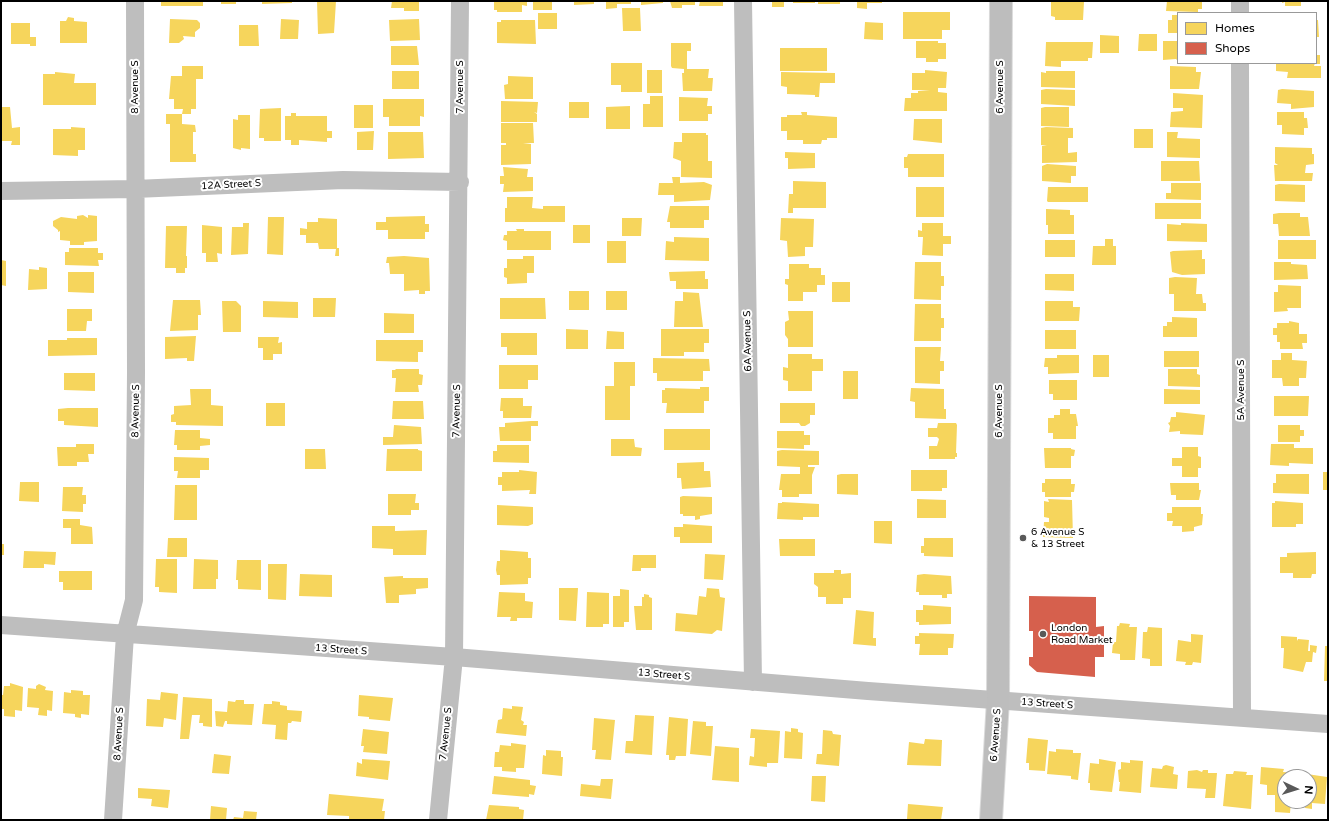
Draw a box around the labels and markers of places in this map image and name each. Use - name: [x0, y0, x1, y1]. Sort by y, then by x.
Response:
- place label: 6 Avenue S & 13 Street: [1031, 526, 1085, 550]
- marker: 6 Avenue S & 13 Street: [1018, 533, 1028, 543]
- place label: London Road Market: [1051, 622, 1113, 646]
- marker: London Road Market: [1038, 629, 1048, 639]

